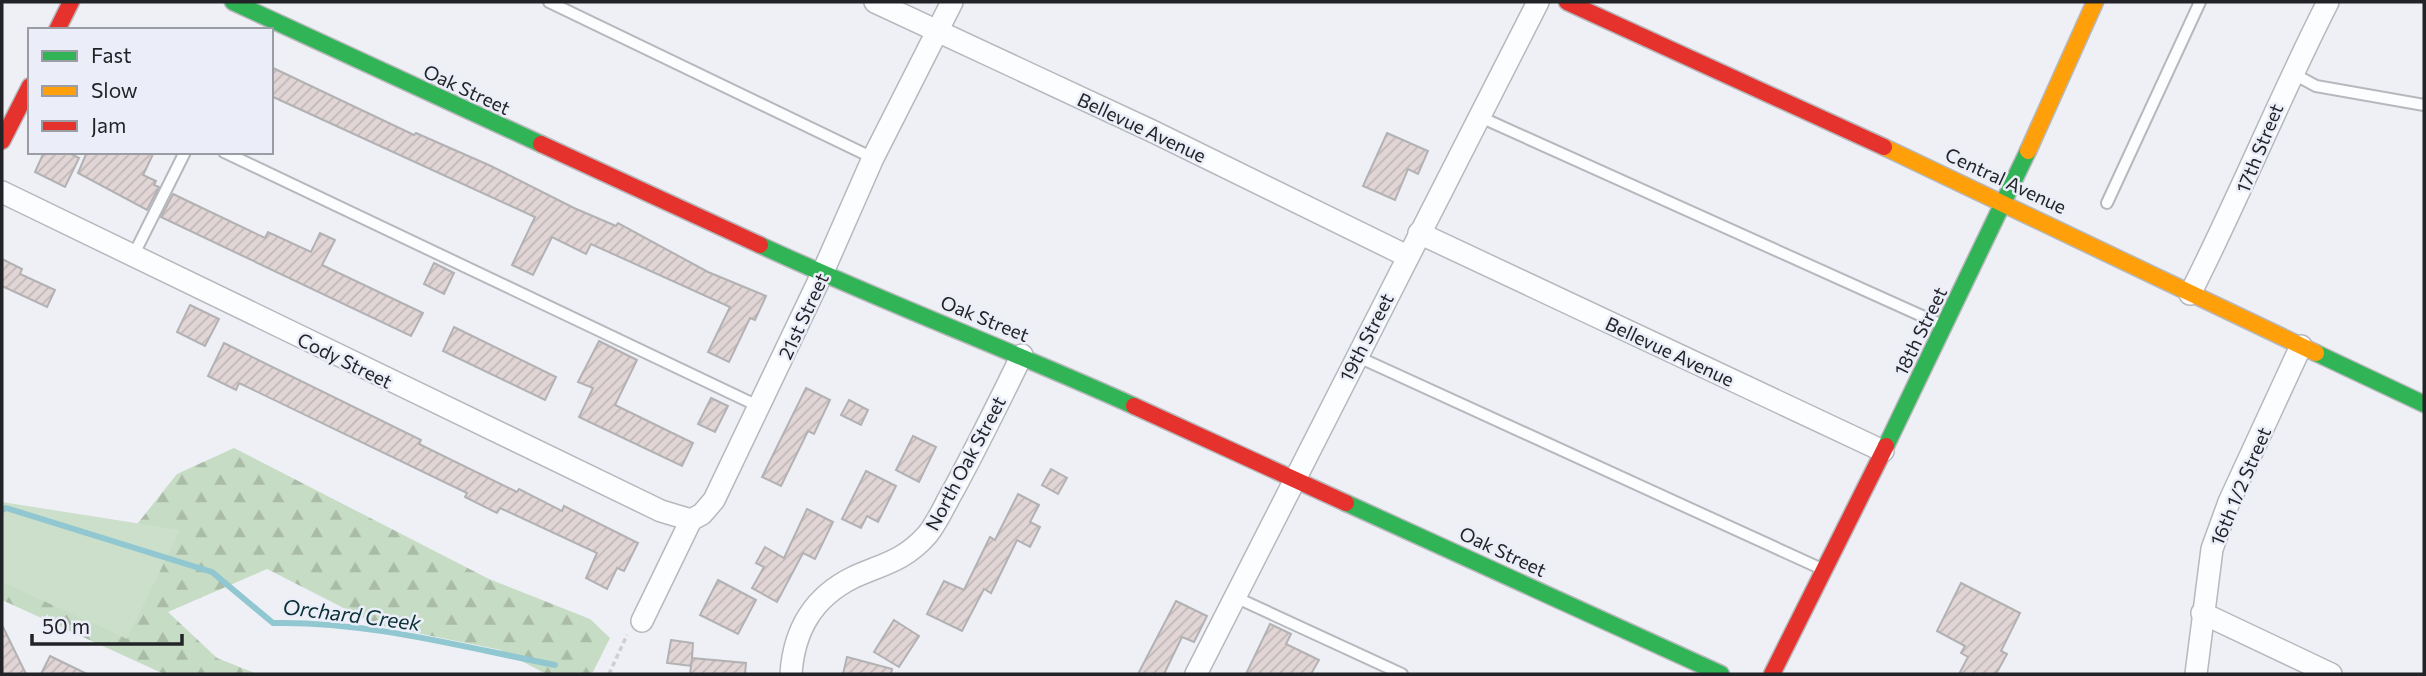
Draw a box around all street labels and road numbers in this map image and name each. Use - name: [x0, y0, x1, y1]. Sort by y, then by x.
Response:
- street label: Oak Street: [420, 59, 514, 119]
- street label: Bellevue Avenue: [1074, 87, 1210, 167]
- street label: 17th Street: [2231, 100, 2287, 196]
- street label: Central Avenue: [1942, 142, 2070, 218]
- street label: 21st Street: [773, 269, 833, 363]
- street label: 18th Street: [1889, 283, 1951, 379]
- street label: 19th Street: [1334, 289, 1398, 385]
- street label: Oak Street: [938, 290, 1033, 346]
- street label: Bellevue Avenue: [1602, 311, 1738, 391]
- street label: Cody Street: [294, 327, 396, 393]
- street label: North Oak Street: [920, 392, 1010, 534]
- street label: 16th 1/2 Street: [2205, 423, 2275, 549]
- street label: Oak Street: [1456, 521, 1550, 581]

